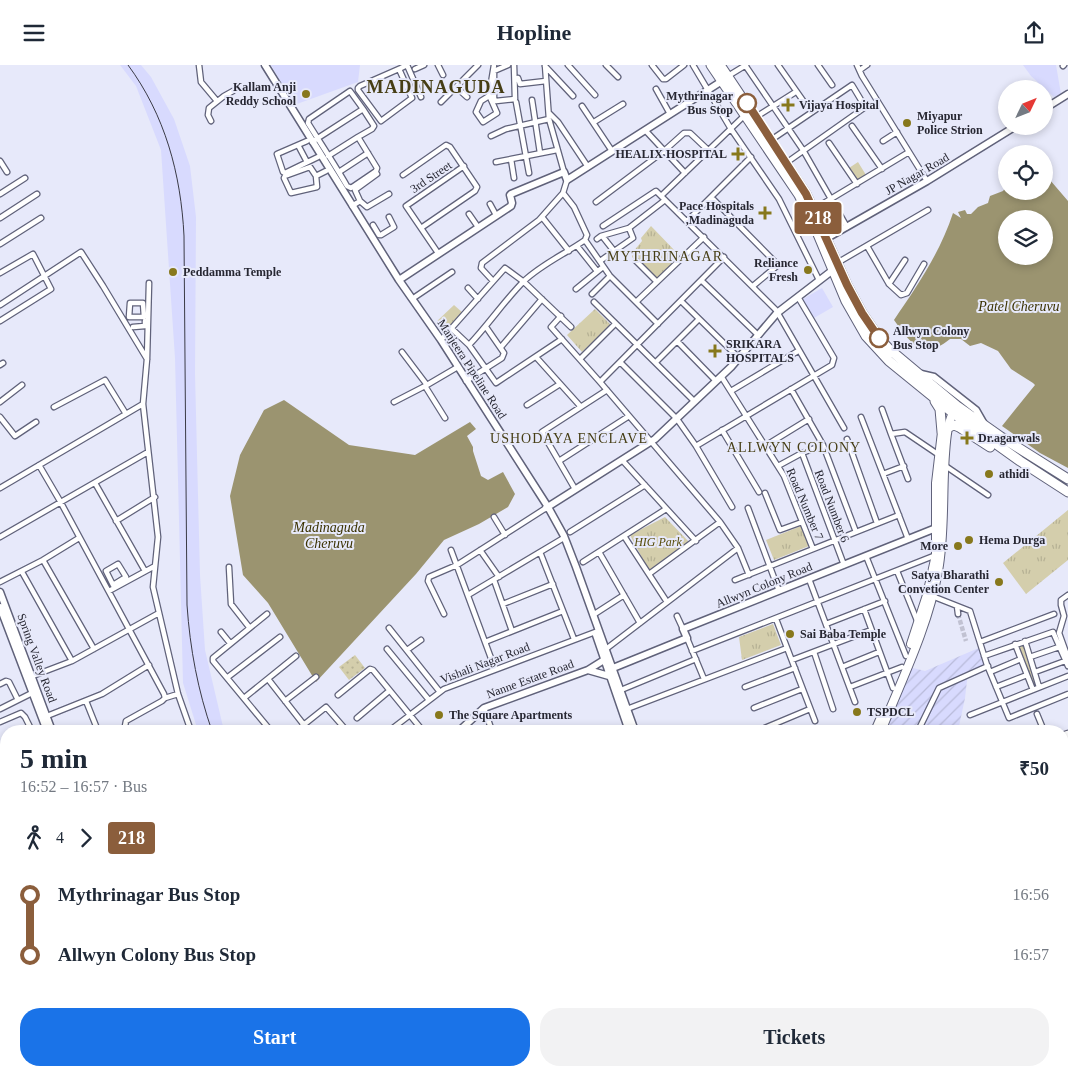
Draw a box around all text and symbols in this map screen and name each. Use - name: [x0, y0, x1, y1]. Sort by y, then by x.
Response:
- icon: menu: [20, 19, 48, 47]
- icon: share: [1020, 19, 1048, 47]
- text: Hopline: [497, 20, 571, 45]
- district label: MADINAGUDA: [367, 77, 506, 97]
- place label: Kallam Anji Reddy School: [226, 80, 297, 108]
- north arrow: [998, 80, 1052, 135]
- map controls: [998, 80, 1053, 265]
- marker: Kallam Anji Reddy School: [300, 88, 312, 100]
- place label: Mythrinagar Bus Stop: [666, 89, 734, 117]
- marker: Mythrinagar Bus Stop: [737, 93, 757, 113]
- marker: Vijaya Hospital: [781, 98, 795, 112]
- place label: Vijaya Hospital: [799, 98, 880, 112]
- place label: Miyapur Police Strion: [917, 109, 983, 137]
- marker: Miyapur Police Strion: [901, 117, 913, 129]
- button: locate: [998, 145, 1053, 200]
- place label: HEALIX HOSPITAL: [616, 147, 727, 161]
- marker: HEALIX HOSPITAL: [731, 147, 745, 161]
- street label: JP Nagar Road: [883, 150, 951, 198]
- street label: 3rd Street: [408, 158, 455, 196]
- place label: Pace Hospitals ,Madinaguda: [679, 199, 754, 227]
- line badge: 218: [789, 202, 847, 234]
- marker: Pace Hospitals ,Madinaguda: [758, 206, 772, 220]
- text: 218: [805, 208, 832, 228]
- button: layers: [998, 210, 1053, 265]
- district label: MYTHRINAGAR: [607, 249, 723, 264]
- place label: Reliance Fresh: [754, 256, 799, 284]
- marker: Reliance Fresh: [802, 264, 814, 276]
- place label: Peddamma Temple: [183, 265, 282, 279]
- marker: Peddamma Temple: [167, 266, 179, 278]
- water label: Patel Cheruvu: [977, 299, 1060, 314]
- street label: Manjeera Pipeline Road: [435, 317, 509, 421]
- place label: Allwyn Colony Bus Stop: [893, 324, 969, 352]
- marker: Allwyn Colony Bus Stop: [869, 328, 889, 348]
- place label: SRIKARA HOSPITALS: [726, 337, 794, 365]
- marker: SRIKARA HOSPITALS: [708, 344, 722, 358]
- district label: USHODAYA ENCLAVE: [490, 431, 648, 446]
- marker: Dr.agarwals: [960, 431, 974, 445]
- place label: Dr.agarwals: [978, 431, 1040, 445]
- district label: ALLWYN COLONY: [727, 440, 861, 455]
- street label: Road Number 7: [784, 466, 826, 542]
- place label: athidi: [999, 467, 1030, 481]
- street label: Road Number 6: [812, 468, 852, 544]
- marker: athidi: [983, 468, 995, 480]
- water label: Madinaguda Cheruvu: [292, 520, 365, 551]
- place label: Hema Durga: [979, 533, 1045, 547]
- marker: Hema Durga: [963, 534, 975, 546]
- park label: HIG Park: [633, 535, 683, 549]
- place label: More: [920, 539, 949, 553]
- marker: More: [952, 540, 964, 552]
- street label: Allwyn Colony Road: [714, 559, 814, 611]
- place label: Satya Bharathi Convetion Center: [898, 568, 990, 596]
- marker: Satya Bharathi Convetion Center: [993, 576, 1005, 588]
- street label: Spring Valley Road: [14, 612, 60, 704]
- place label: Sai Baba Temple: [800, 627, 887, 641]
- marker: Sai Baba Temple: [784, 628, 796, 640]
- street label: Vishali Nagar Road: [438, 640, 532, 686]
- street label: Nanne Estate Road: [484, 657, 576, 701]
- place label: TSPDCL: [867, 705, 914, 719]
- marker: TSPDCL: [851, 706, 863, 718]
- place label: The Square Apartments: [449, 708, 572, 722]
- marker: The Square Apartments: [433, 709, 445, 721]
- text: 5 min: [20, 743, 88, 774]
- text: ₹50: [1019, 758, 1049, 779]
- text: 16:52 – 16:57 · Bus: [20, 778, 147, 795]
- icon: walk: [20, 824, 48, 852]
- icon: forward: [72, 824, 100, 852]
- text: 218: [118, 828, 145, 848]
- text: 4: [56, 829, 64, 846]
- text: Mythrinagar Bus Stop: [58, 884, 240, 905]
- text: 16:56: [1013, 886, 1049, 903]
- text: Allwyn Colony Bus Stop: [58, 944, 256, 965]
- text: 16:57: [1013, 946, 1049, 963]
- button: Start: [20, 1008, 530, 1066]
- button: Tickets: [540, 1008, 1049, 1066]

